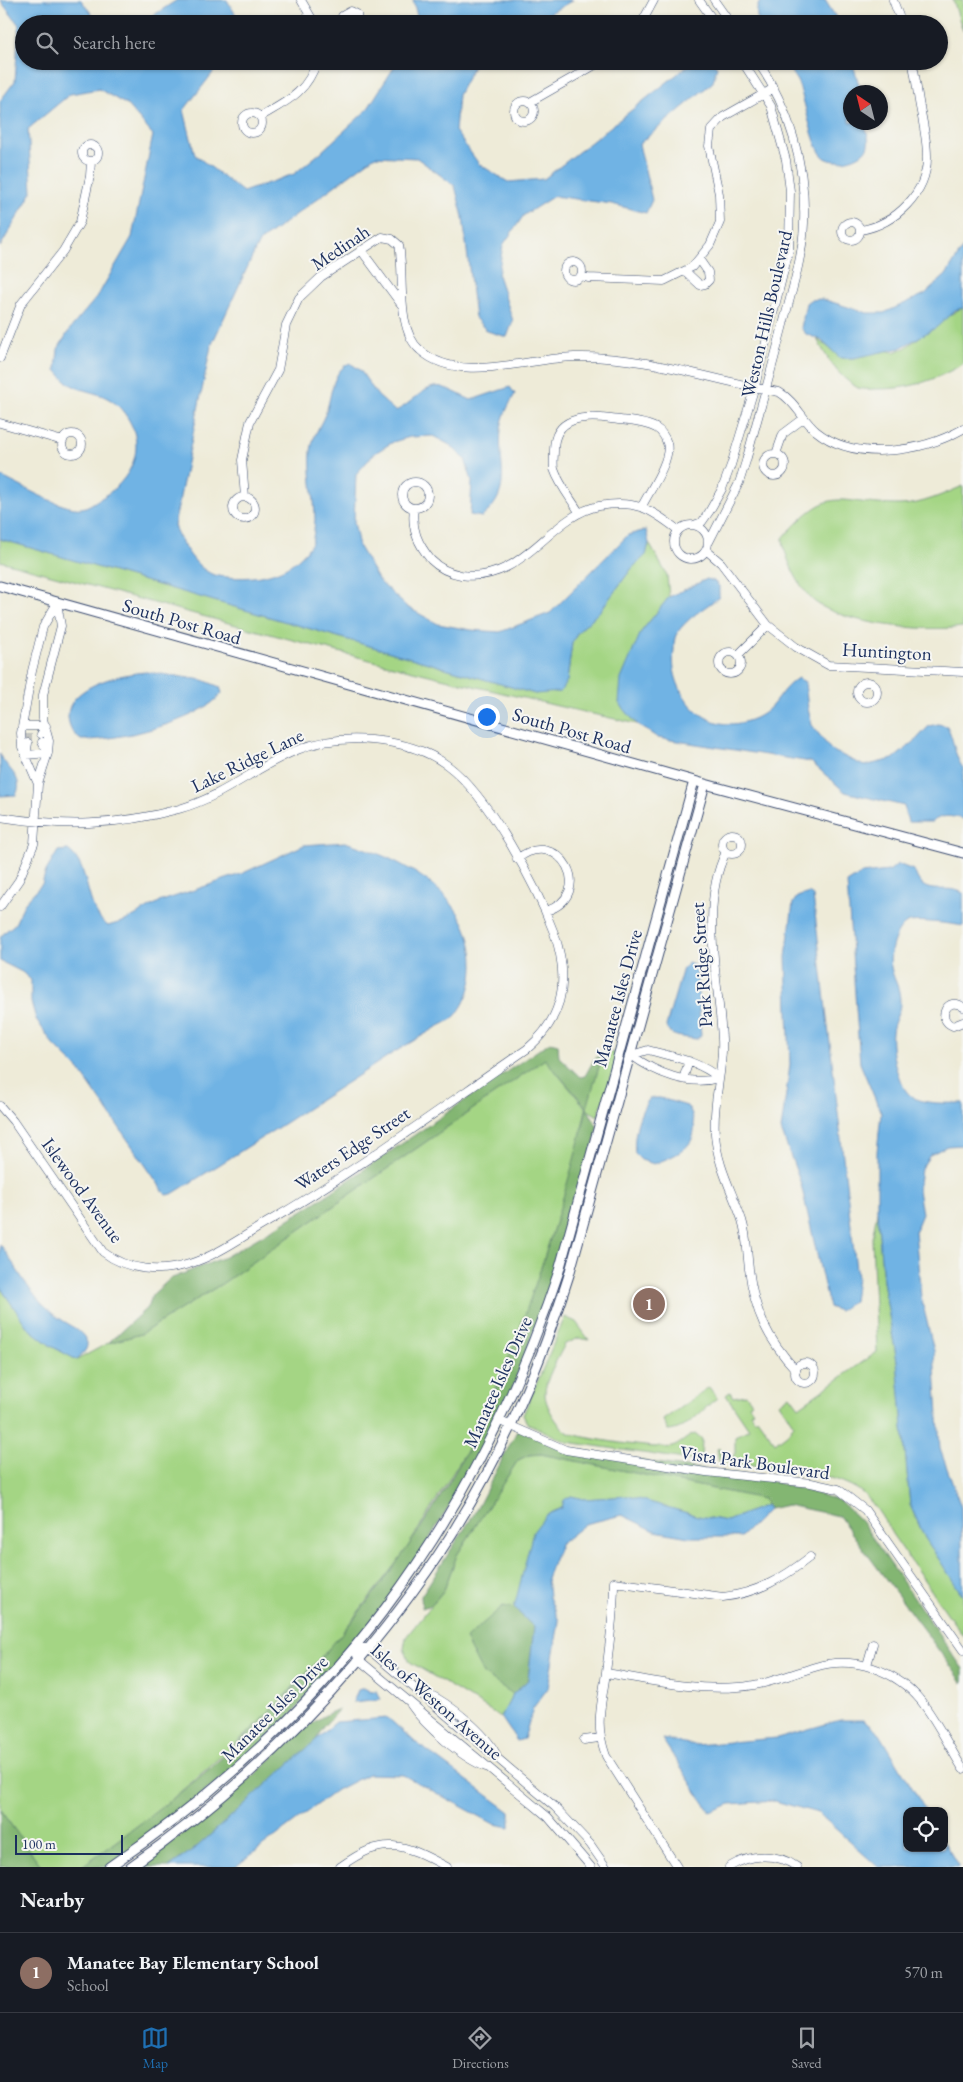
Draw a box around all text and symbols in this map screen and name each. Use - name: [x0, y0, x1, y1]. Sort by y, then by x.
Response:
- search box: [15, 15, 948, 70]
- icon: search: [33, 29, 61, 57]
- text: Search here: [73, 30, 155, 55]
- north arrow: [843, 85, 888, 130]
- street label: Medinah: [306, 219, 375, 276]
- street label: Weston Hills Boulevard: [735, 227, 798, 400]
- street label: South Post Road: [120, 593, 245, 650]
- street label: Huntington: [841, 637, 932, 666]
- street label: South Post Road: [510, 702, 635, 759]
- your location: [474, 704, 500, 730]
- street label: Lake Ridge Lane: [187, 722, 308, 798]
- street label: Park Ridge Street: [685, 902, 718, 1028]
- street label: Manatee Isles Drive: [587, 927, 648, 1070]
- street label: Waters Edge Street: [290, 1101, 415, 1196]
- street label: Islewood Avenue: [36, 1133, 129, 1248]
- pin: 1: [633, 1285, 665, 1323]
- street label: Manatee Isles Drive: [457, 1313, 538, 1452]
- street label: Vista Park Boulevard: [679, 1440, 832, 1485]
- street label: Isles of Weston Avenue: [366, 1637, 508, 1765]
- street label: Manatee Isles Drive: [216, 1650, 333, 1767]
- map controls: [903, 1807, 948, 1852]
- button: locate: [903, 1807, 948, 1852]
- scale bar: [15, 1832, 122, 1855]
- text: 100 m: [22, 1835, 56, 1853]
- text: Nearby: [20, 1886, 84, 1913]
- text: Manatee Bay Elementary School: [67, 1950, 319, 1975]
- text: 1: [32, 1962, 40, 1983]
- text: 570 m: [904, 1962, 943, 1983]
- text: School: [67, 1975, 109, 1996]
- tab: Map: [141, 2024, 169, 2072]
- tab: Directions: [452, 2024, 509, 2072]
- tab: Saved: [792, 2024, 822, 2072]

